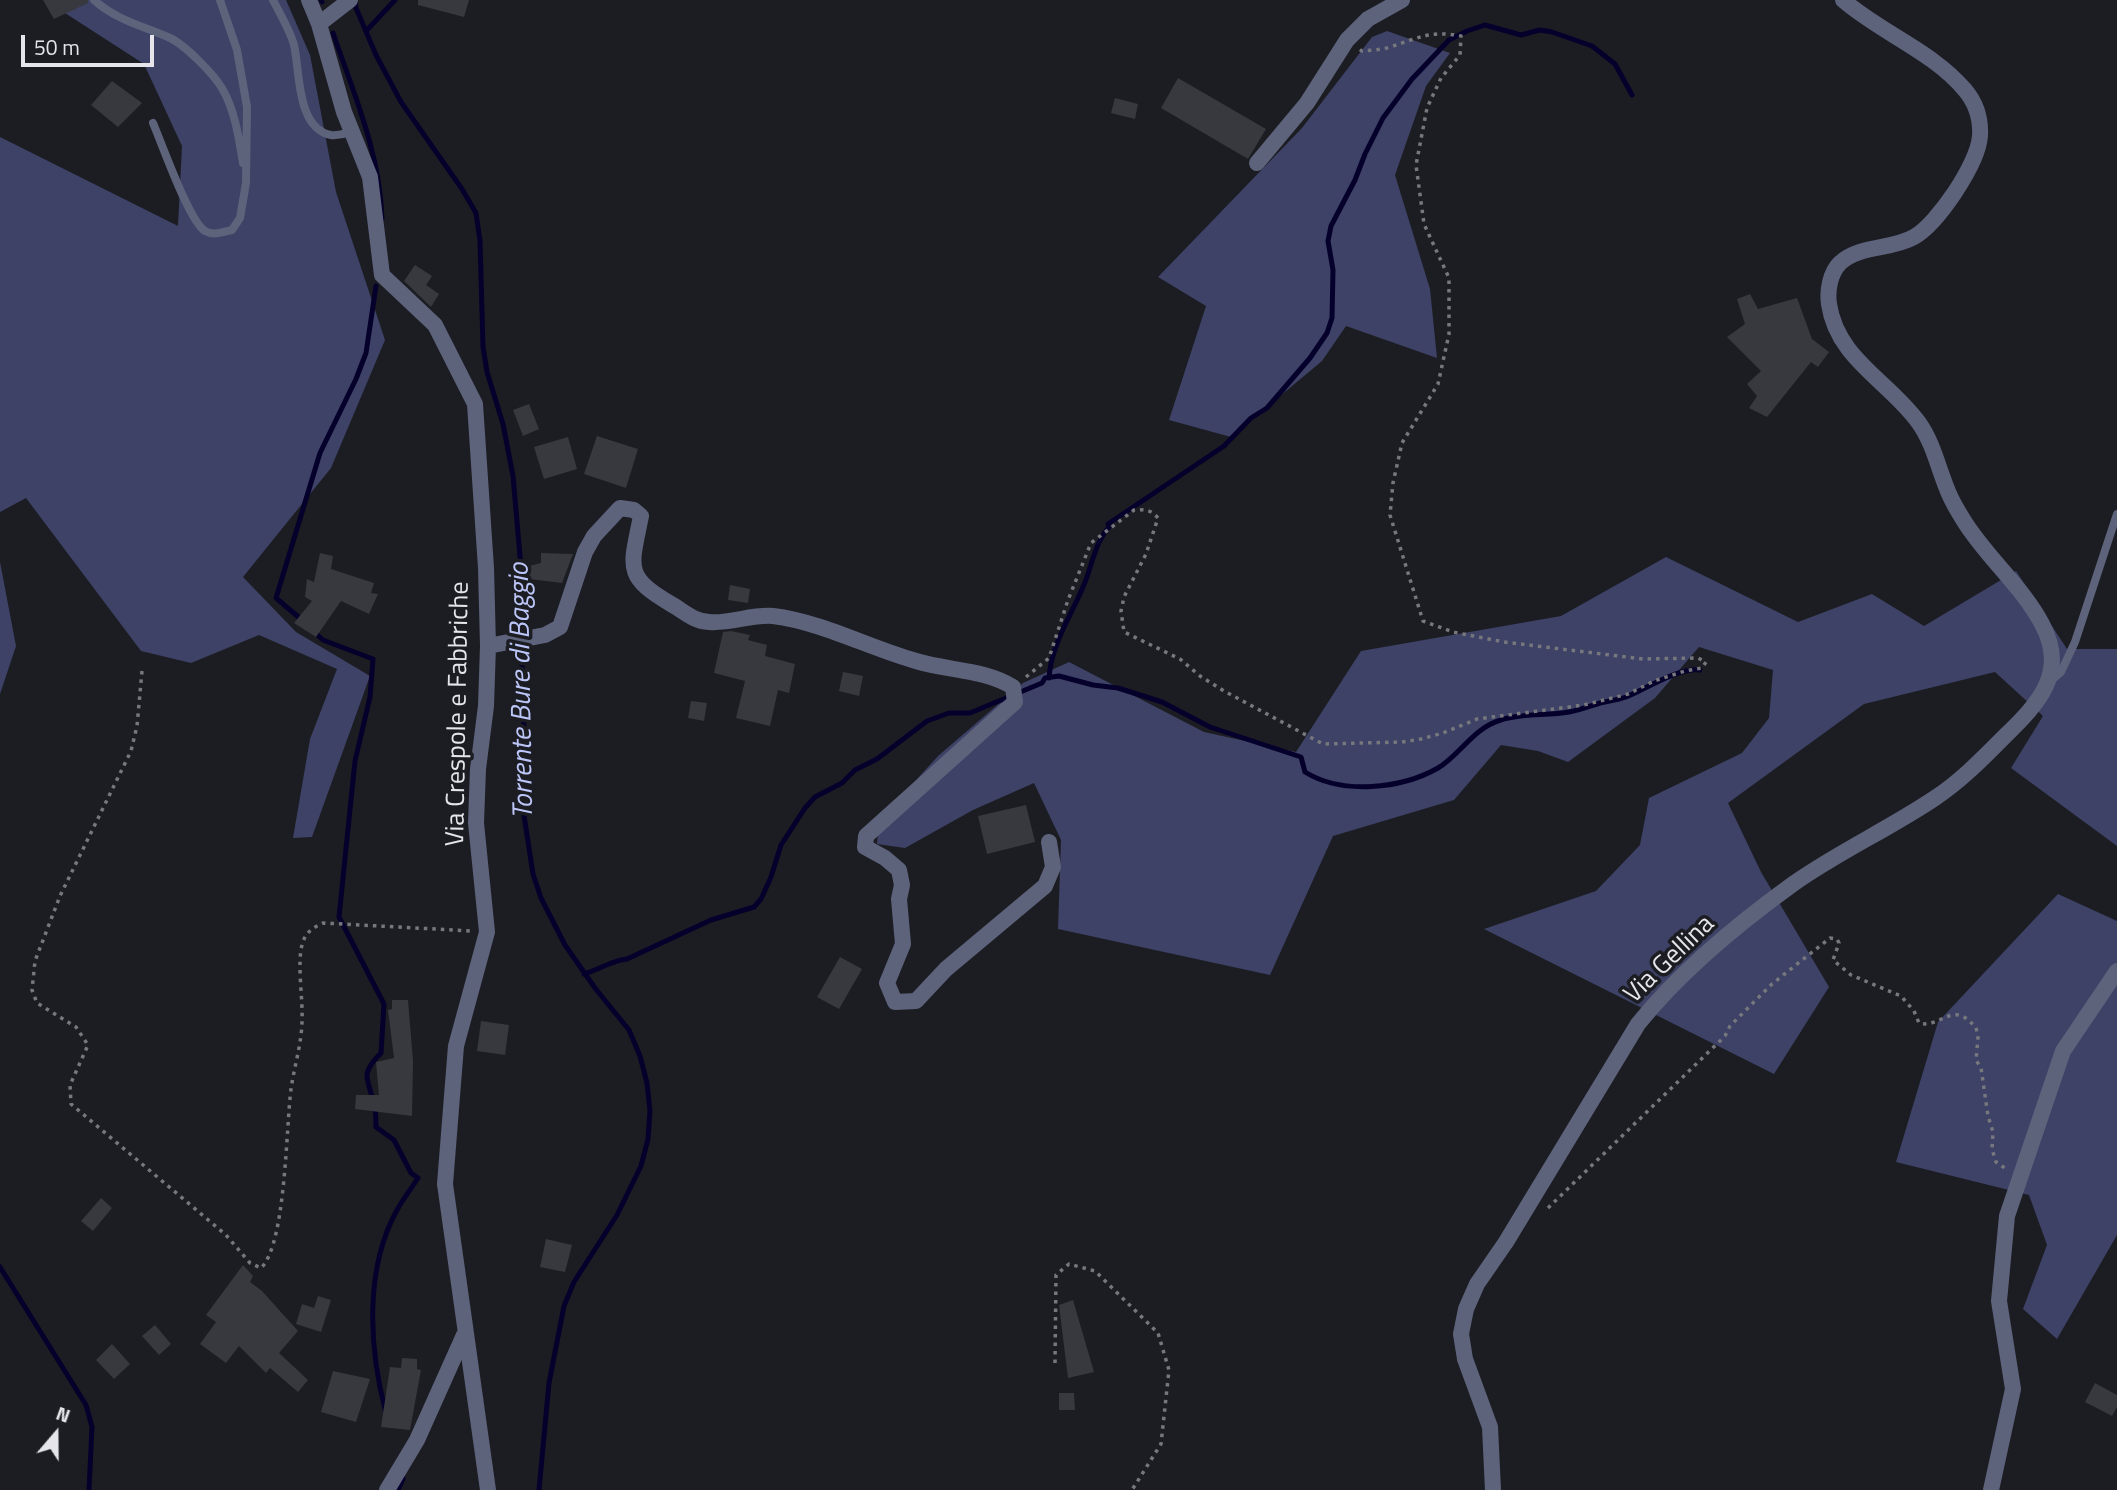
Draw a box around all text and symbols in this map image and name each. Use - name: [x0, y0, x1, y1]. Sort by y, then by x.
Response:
- scale bar: [24, 21, 158, 65]
- text: 50 m: [34, 31, 80, 63]
- water label: Torrente Bure di Baggio: [504, 563, 542, 819]
- street label: Via Crespole e Fabbriche: [441, 581, 477, 847]
- street label: Via Gellina: [1618, 909, 1722, 1011]
- text: N: [52, 1398, 74, 1430]
- north arrow: [21, 1399, 91, 1469]

